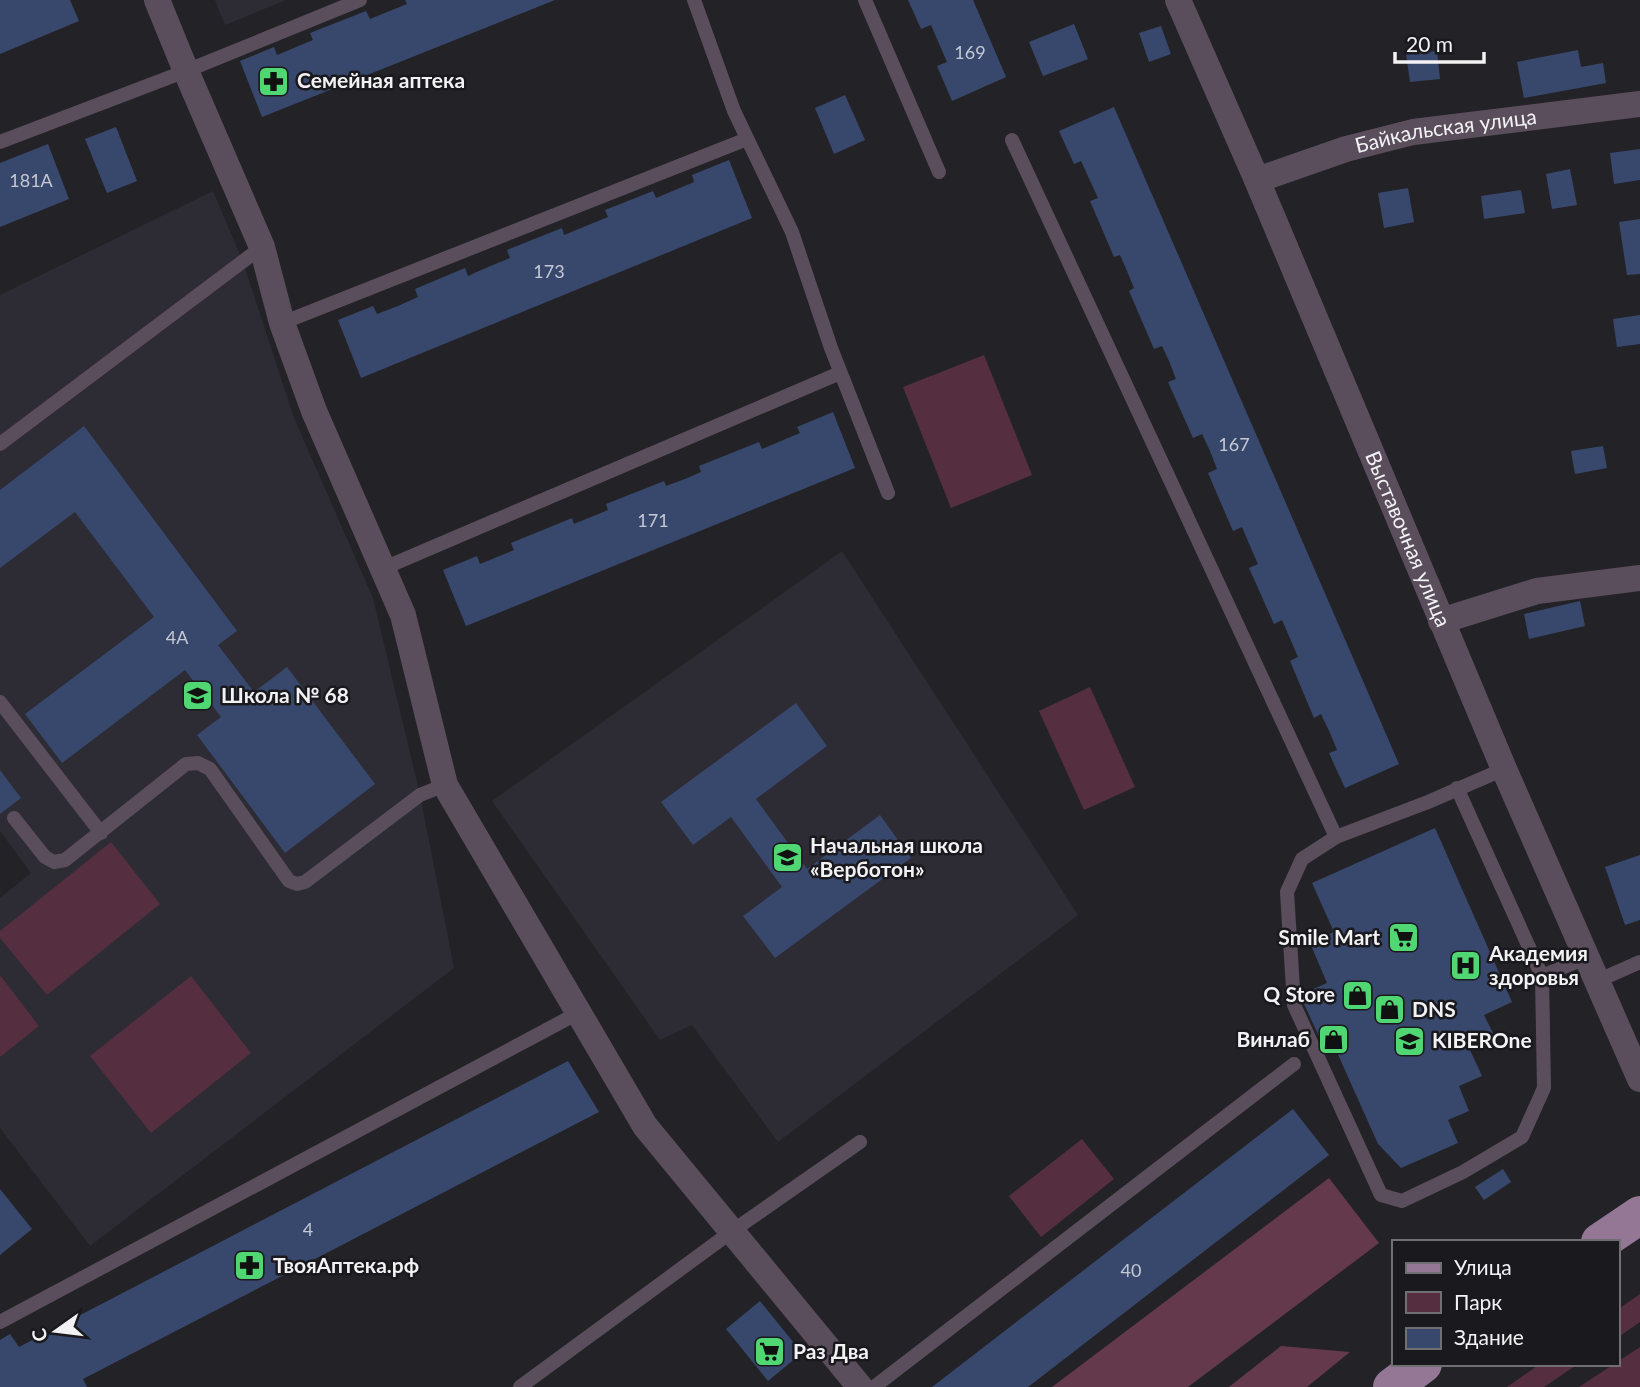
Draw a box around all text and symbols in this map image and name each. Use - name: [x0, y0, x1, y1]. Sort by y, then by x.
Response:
- scale bar: [1395, 21, 1484, 65]
- text: 20 m: [1406, 31, 1453, 56]
- house number: 169: [954, 41, 986, 63]
- pharmacy icon: Семейная аптека: [257, 64, 291, 98]
- place label: Семейная аптека: [297, 67, 465, 92]
- street label: Байкальская улица: [1352, 103, 1538, 157]
- house number: 181А: [9, 169, 54, 191]
- house number: 173: [533, 260, 565, 282]
- house number: 167: [1218, 433, 1250, 455]
- street label: Выставочная улица: [1361, 447, 1457, 630]
- house number: 171: [637, 509, 669, 531]
- house number: 4А: [166, 626, 189, 648]
- school or university icon: Школа № 68: [181, 679, 215, 713]
- place label: Школа № 68: [221, 682, 349, 707]
- place label: Начальная школа «Верботон»: [810, 832, 983, 881]
- school or university icon: Начальная школа «Верботон»: [770, 841, 804, 875]
- supermarket icon: Smile Mart: [1386, 921, 1420, 955]
- place label: Smile Mart: [1278, 924, 1380, 949]
- place label: Академия здоровья: [1488, 940, 1588, 989]
- hospital icon: Академия здоровья: [1449, 949, 1483, 983]
- shop icon: Q Store: [1341, 978, 1375, 1012]
- place label: Q Store: [1263, 981, 1335, 1006]
- shop icon: DNS: [1372, 993, 1406, 1027]
- place label: DNS: [1412, 996, 1456, 1021]
- shop icon: Винлаб: [1316, 1023, 1350, 1057]
- school or university icon: KIBEROne: [1392, 1024, 1426, 1058]
- place label: Винлаб: [1237, 1026, 1310, 1051]
- place label: KIBEROne: [1432, 1027, 1532, 1052]
- house number: 4: [303, 1218, 313, 1240]
- legend: [1392, 1240, 1619, 1366]
- pharmacy icon: ТвояАптека.рф: [233, 1249, 267, 1283]
- place label: ТвояАптека.рф: [273, 1252, 419, 1277]
- text: Улица: [1454, 1254, 1512, 1279]
- house number: 40: [1121, 1259, 1141, 1281]
- text: Парк: [1454, 1289, 1502, 1314]
- north arrow: [21, 1296, 91, 1366]
- text: Здание: [1454, 1324, 1524, 1349]
- text: С: [26, 1326, 52, 1344]
- supermarket icon: Раз Два: [753, 1335, 787, 1369]
- place label: Раз Два: [793, 1338, 869, 1363]

